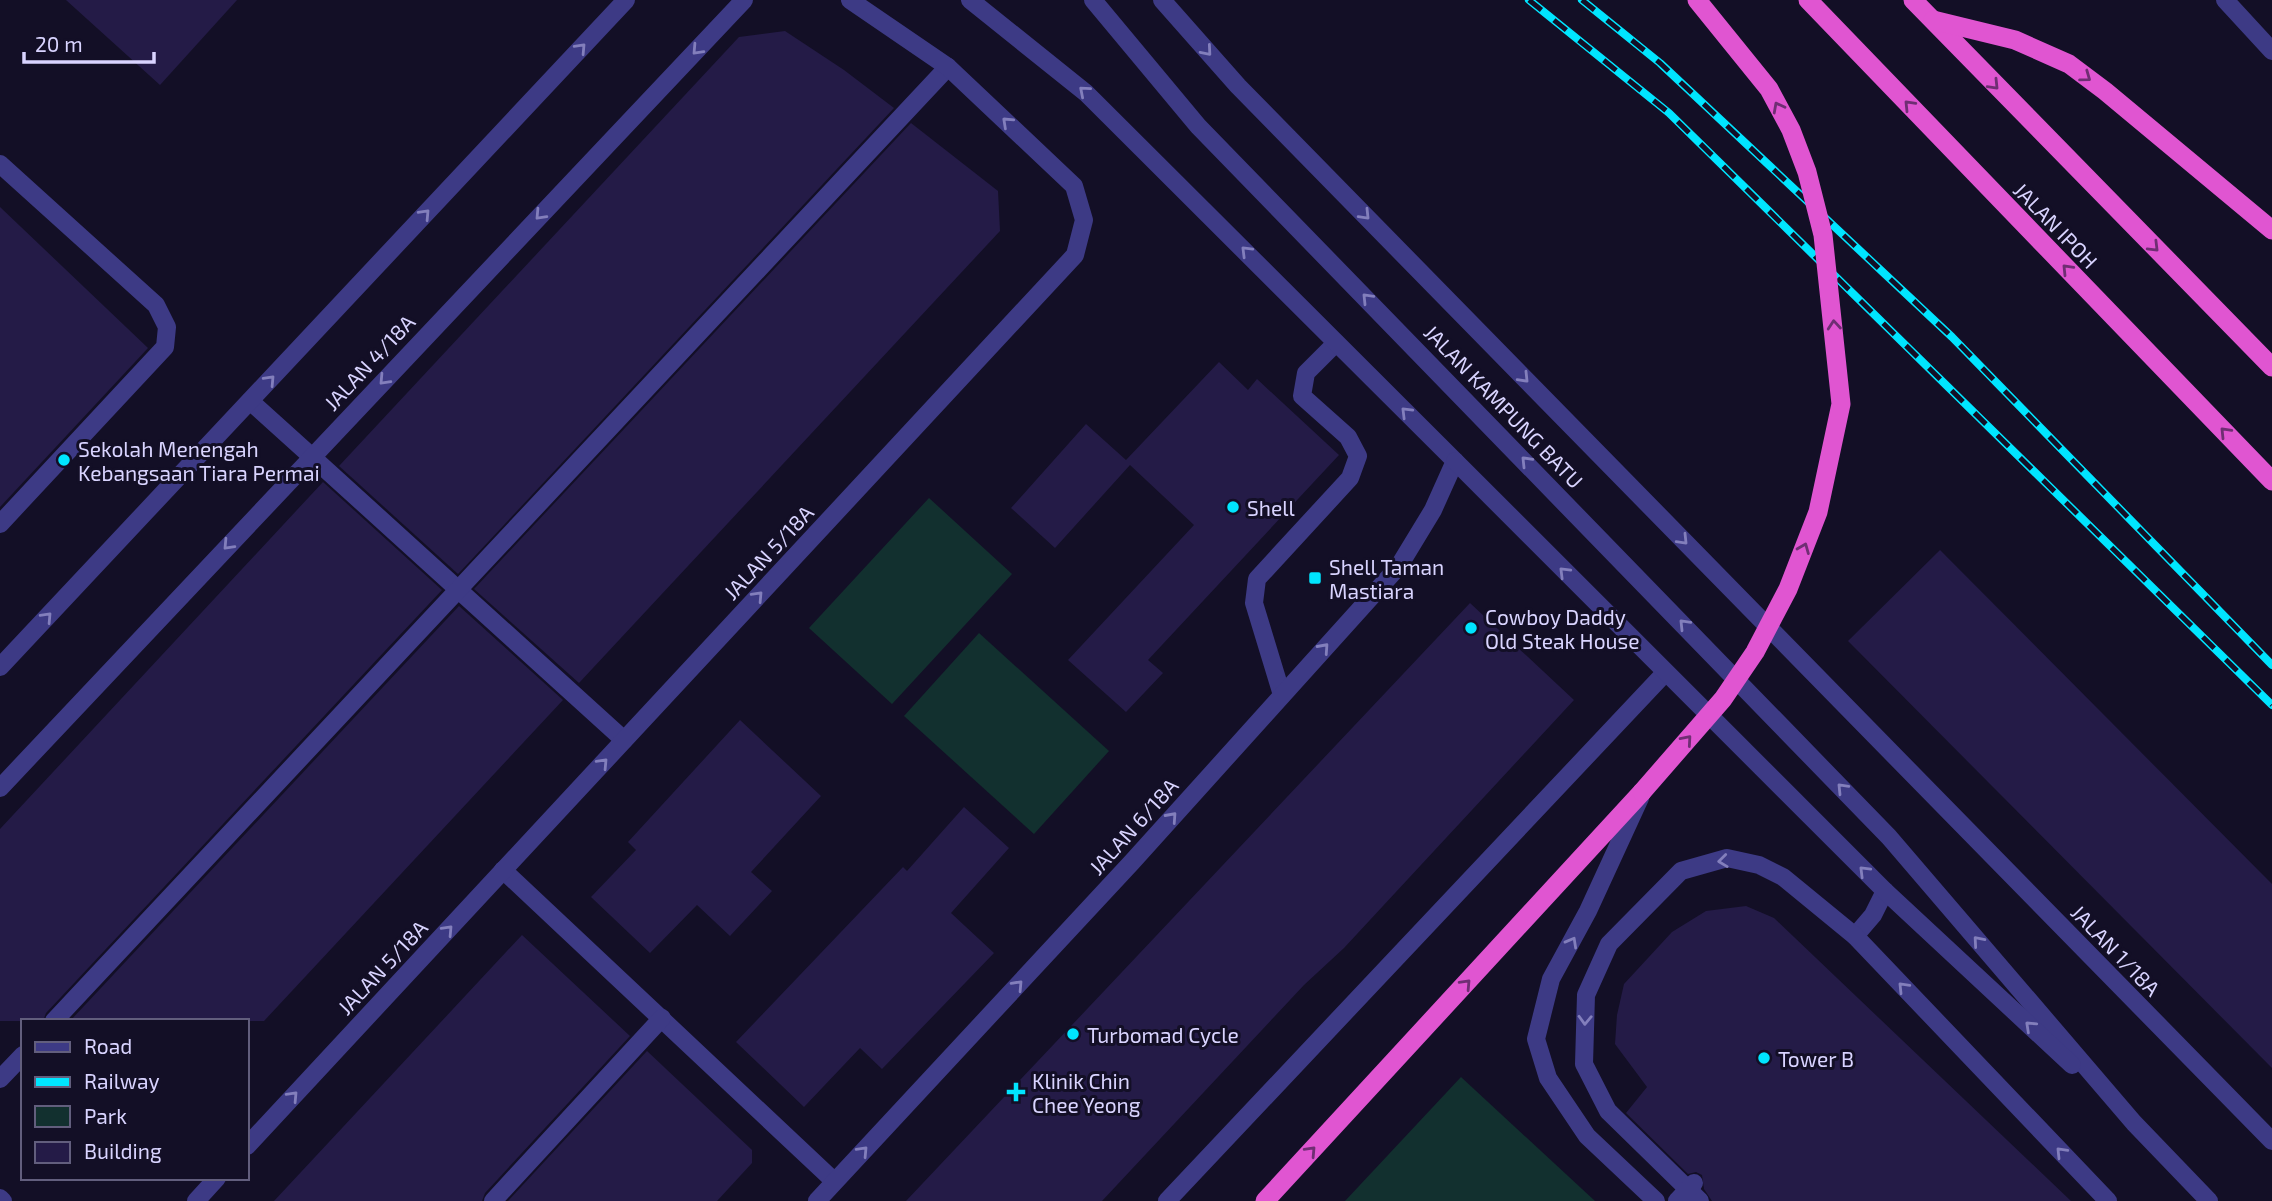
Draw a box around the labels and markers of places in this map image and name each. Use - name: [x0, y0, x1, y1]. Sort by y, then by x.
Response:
- place label: Sekolah Menengah Kebangsaan Tiara Permai: [78, 436, 320, 485]
- marker: Sekolah Menengah Kebangsaan Tiara Permai: [56, 452, 72, 468]
- place label: Shell: [1247, 495, 1295, 520]
- marker: Shell: [1225, 499, 1241, 515]
- place label: Shell Taman Mastiara: [1329, 554, 1444, 603]
- marker: Shell Taman Mastiara: [1307, 570, 1323, 586]
- place label: Cowboy Daddy Old Steak House: [1485, 604, 1639, 653]
- marker: Cowboy Daddy Old Steak House: [1463, 620, 1479, 636]
- place label: Turbomad Cycle: [1087, 1022, 1239, 1047]
- marker: Turbomad Cycle: [1065, 1026, 1081, 1042]
- place label: Tower B: [1778, 1046, 1854, 1071]
- marker: Tower B: [1756, 1050, 1772, 1066]
- place label: Klinik Chin Chee Yeong: [1032, 1068, 1141, 1117]
- marker: Klinik Chin Chee Yeong: [1006, 1082, 1026, 1102]

